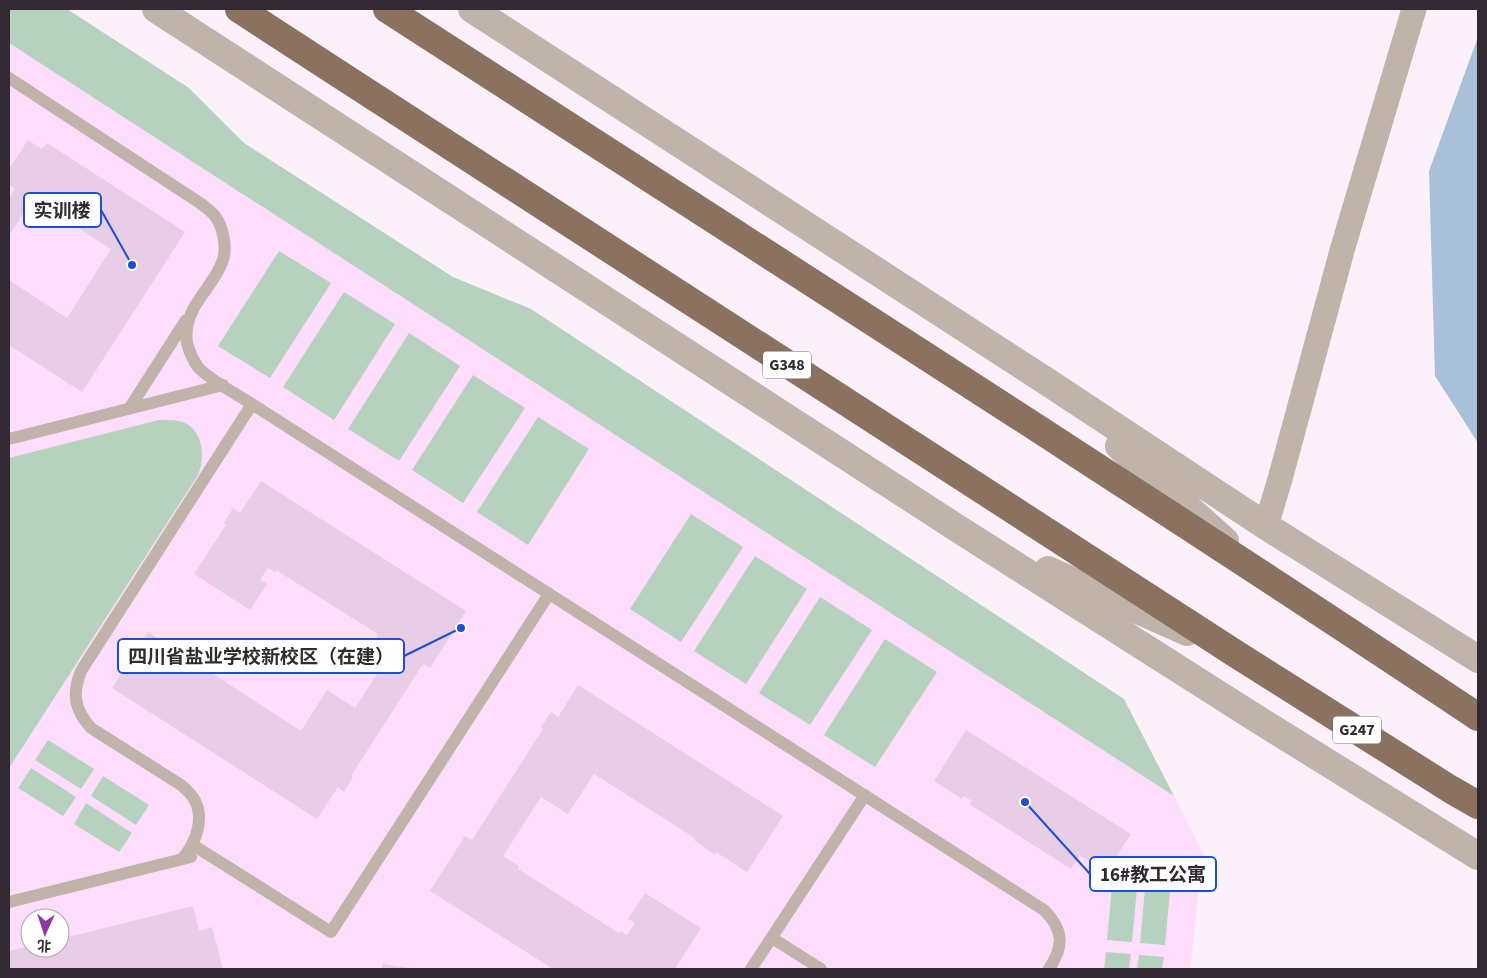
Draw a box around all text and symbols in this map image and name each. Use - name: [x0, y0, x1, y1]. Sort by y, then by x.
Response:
- callout: 实训楼: [24, 193, 101, 227]
- text: 实训楼: [33, 198, 91, 225]
- road number: G348: [763, 352, 811, 378]
- callout: 四川省盐业学校新校区（在建）: [118, 639, 404, 673]
- text: 四川省盐业学校新校区（在建）: [128, 644, 394, 671]
- road number: G247: [1333, 716, 1381, 744]
- callout: 16#教工公寓: [1090, 857, 1216, 891]
- text: 16#教工公寓: [1100, 862, 1206, 889]
- north arrow: [20, 908, 70, 958]
- text: 北: [37, 935, 52, 955]

